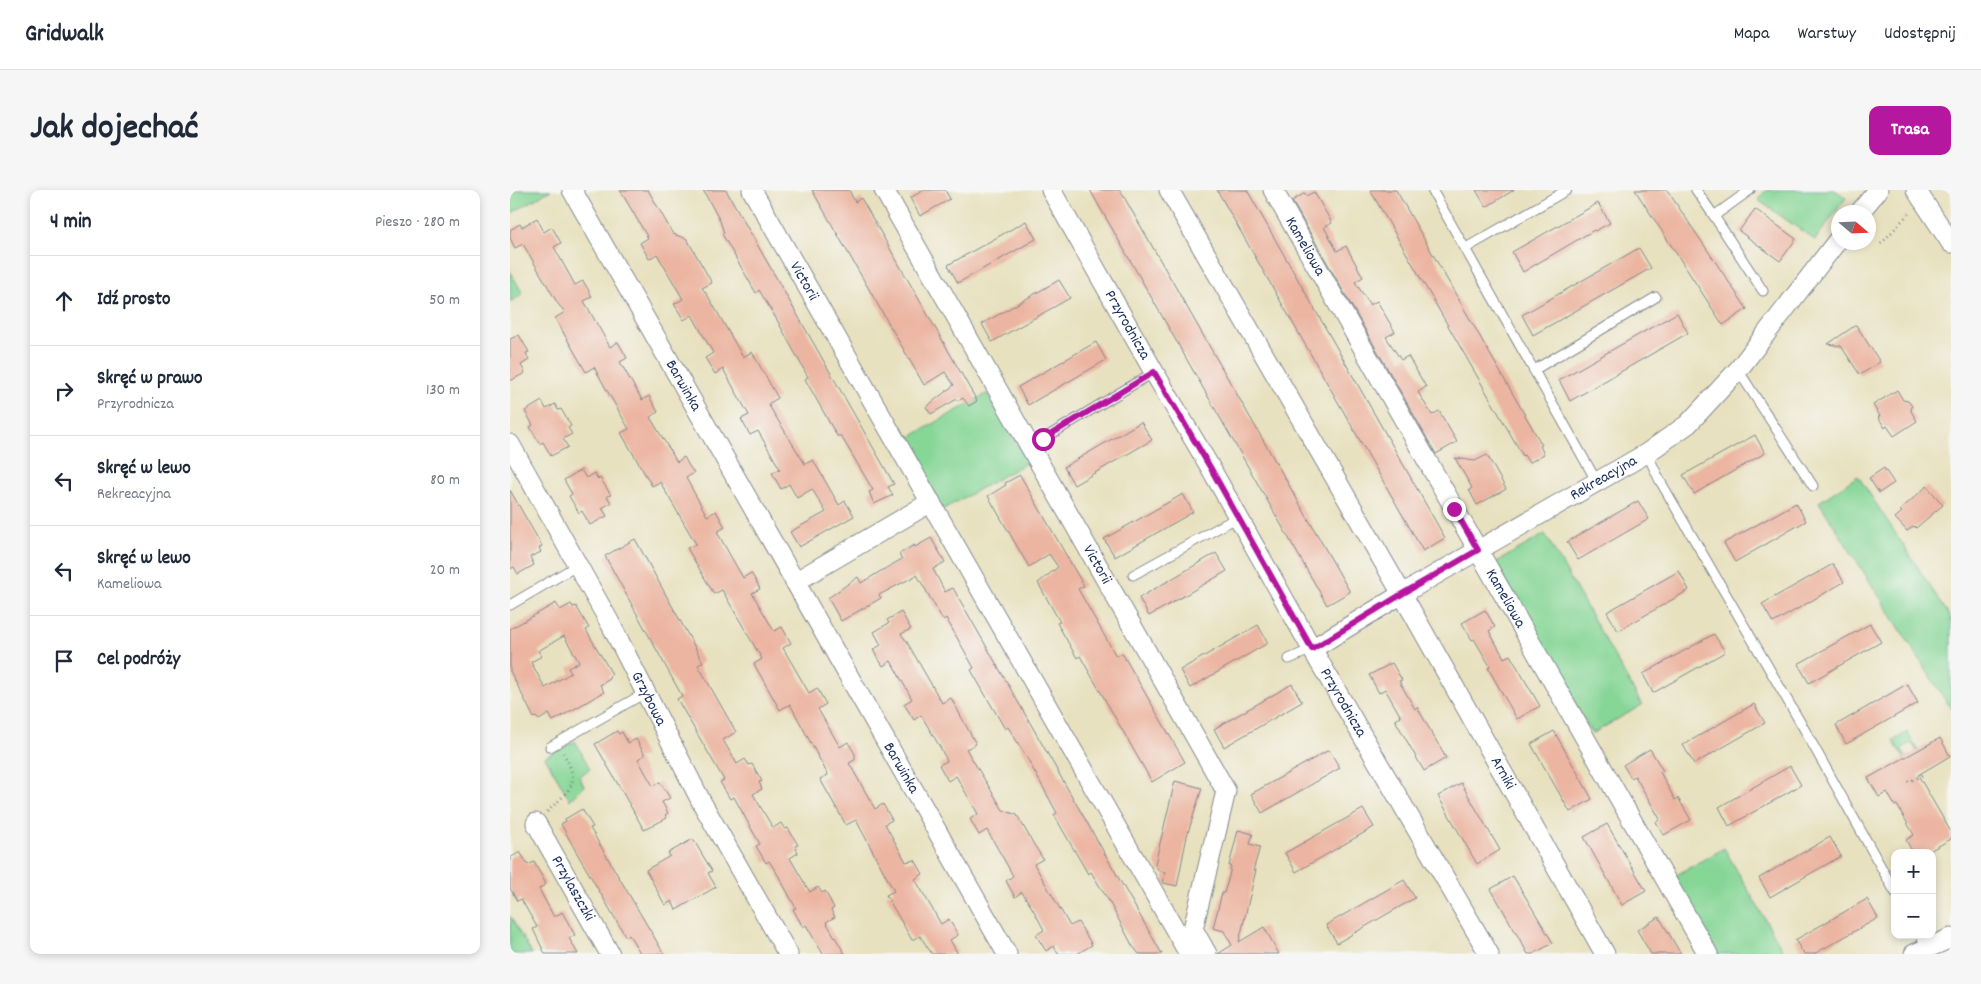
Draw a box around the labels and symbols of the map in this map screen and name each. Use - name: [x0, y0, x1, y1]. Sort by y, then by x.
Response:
- north arrow: [1831, 205, 1876, 250]
- street label: Kameliowa: [1279, 213, 1331, 281]
- street label: Victorii: [784, 257, 825, 305]
- street label: Przyrodnicza: [1098, 286, 1156, 364]
- street label: Barwinka: [660, 356, 707, 416]
- route start: [1032, 428, 1055, 451]
- street label: Rekreacyjna: [1566, 449, 1642, 506]
- route end: [1443, 498, 1466, 521]
- street label: Victorii: [1077, 541, 1118, 589]
- street label: Kameliowa: [1480, 565, 1532, 633]
- street label: Przyrodnicza: [1314, 664, 1373, 742]
- street label: Grzybowa: [625, 667, 672, 730]
- street label: Barwinka: [877, 738, 925, 798]
- street label: Arniki: [1485, 752, 1522, 794]
- street label: Przylaszczki: [545, 851, 601, 925]

